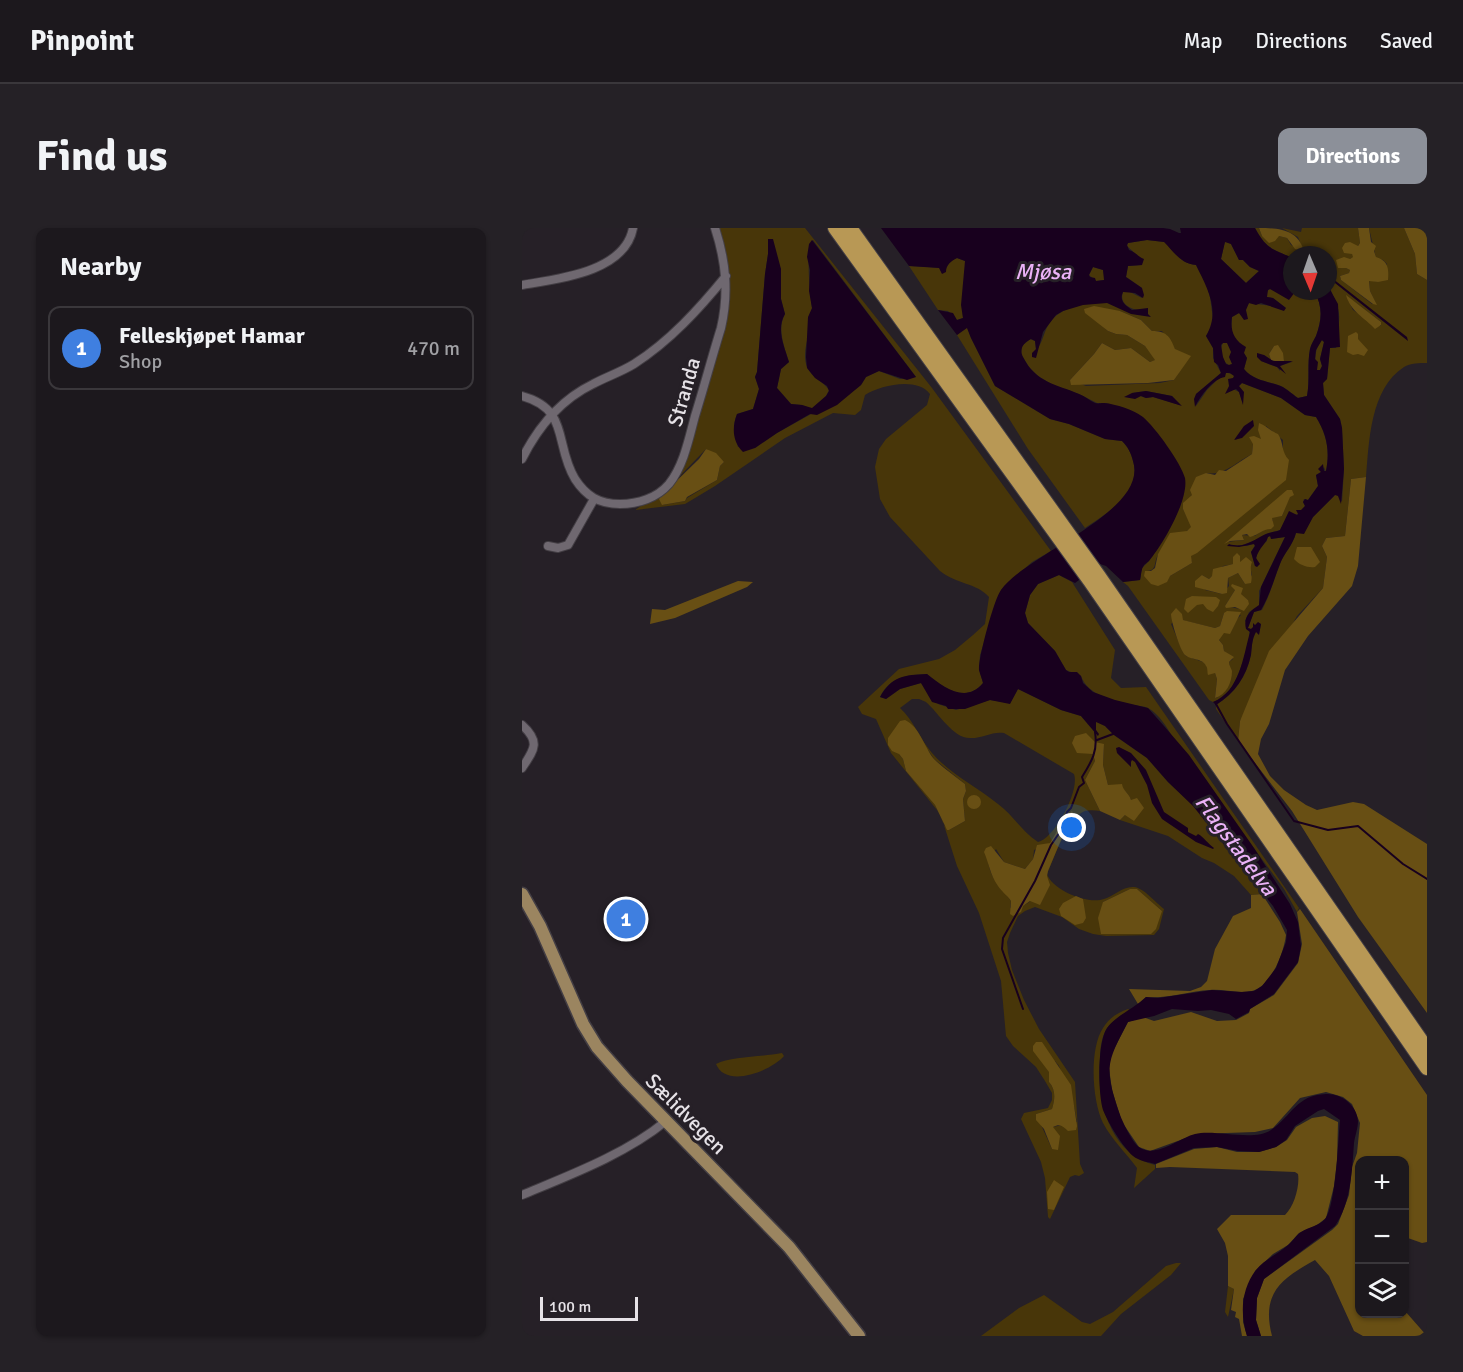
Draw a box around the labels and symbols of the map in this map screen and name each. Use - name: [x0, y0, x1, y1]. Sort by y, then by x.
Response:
- north arrow: [1283, 246, 1337, 300]
- water label: Mjøsa: [1015, 258, 1072, 285]
- street label: Stranda: [662, 355, 706, 429]
- water label: Flagstadelva: [1189, 789, 1283, 901]
- your location: [1057, 813, 1086, 842]
- pin: 1: [606, 896, 646, 942]
- street label: Sælidvegen: [640, 1068, 732, 1160]
- scale bar: [540, 1294, 638, 1322]

